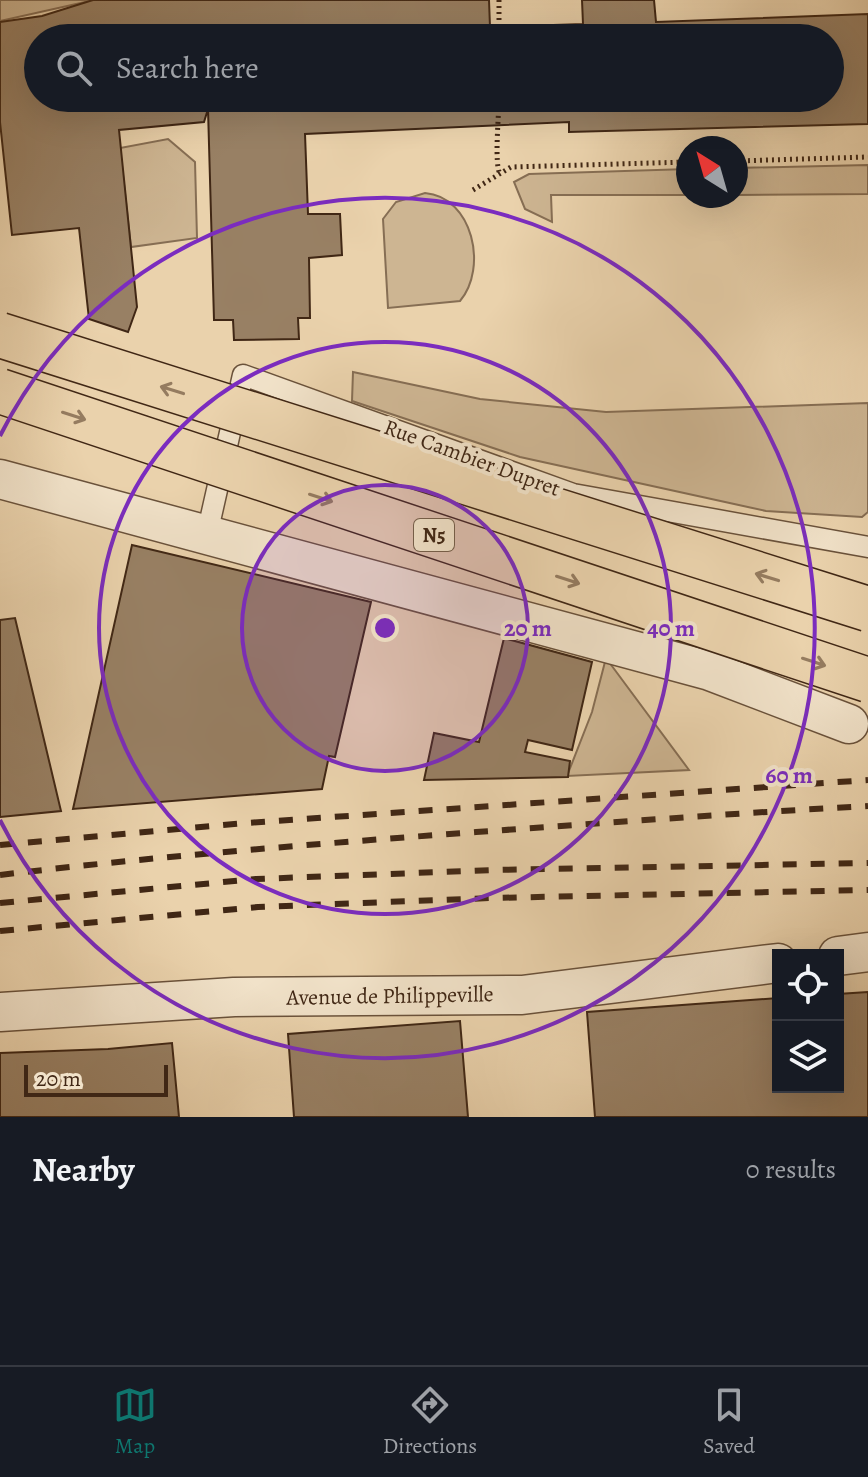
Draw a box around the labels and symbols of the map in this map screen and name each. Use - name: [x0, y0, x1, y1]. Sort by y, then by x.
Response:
- north arrow: [676, 136, 748, 208]
- one-way arrow: [160, 381, 185, 396]
- one-way arrow: [61, 409, 86, 424]
- street label: Rue Cambier Dupret: [380, 412, 564, 504]
- one-way arrow: [308, 491, 333, 506]
- road number: N5: [414, 519, 454, 551]
- one-way arrow: [755, 569, 780, 583]
- one-way arrow: [555, 573, 580, 588]
- text: 20 m: [504, 612, 552, 644]
- text: 40 m: [647, 612, 695, 644]
- centre of rings: [371, 614, 399, 642]
- one-way arrow: [802, 655, 827, 670]
- text: 60 m: [765, 759, 813, 791]
- street label: Avenue de Philippeville: [285, 979, 494, 1013]
- scale bar: [24, 1061, 168, 1097]

